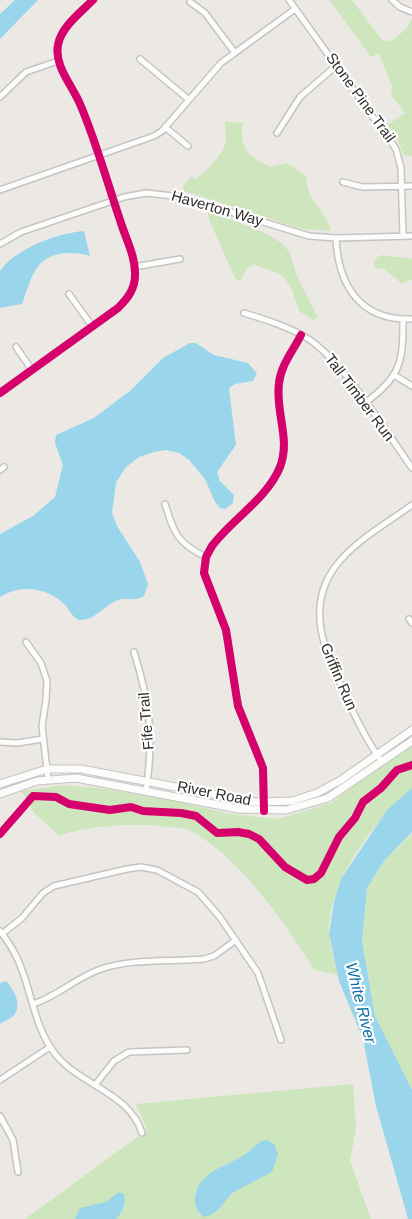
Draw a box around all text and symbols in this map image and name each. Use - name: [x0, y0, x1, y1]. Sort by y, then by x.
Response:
- street label: Stone Pine Trail: [322, 50, 398, 146]
- street label: Haverton Way: [169, 187, 265, 231]
- street label: Tall Timber Run: [320, 351, 398, 445]
- street label: Griffin Run: [316, 641, 360, 713]
- street label: Fife Trail: [136, 691, 158, 751]
- street label: River Road: [175, 778, 253, 810]
- water label: White River: [341, 961, 379, 1045]

